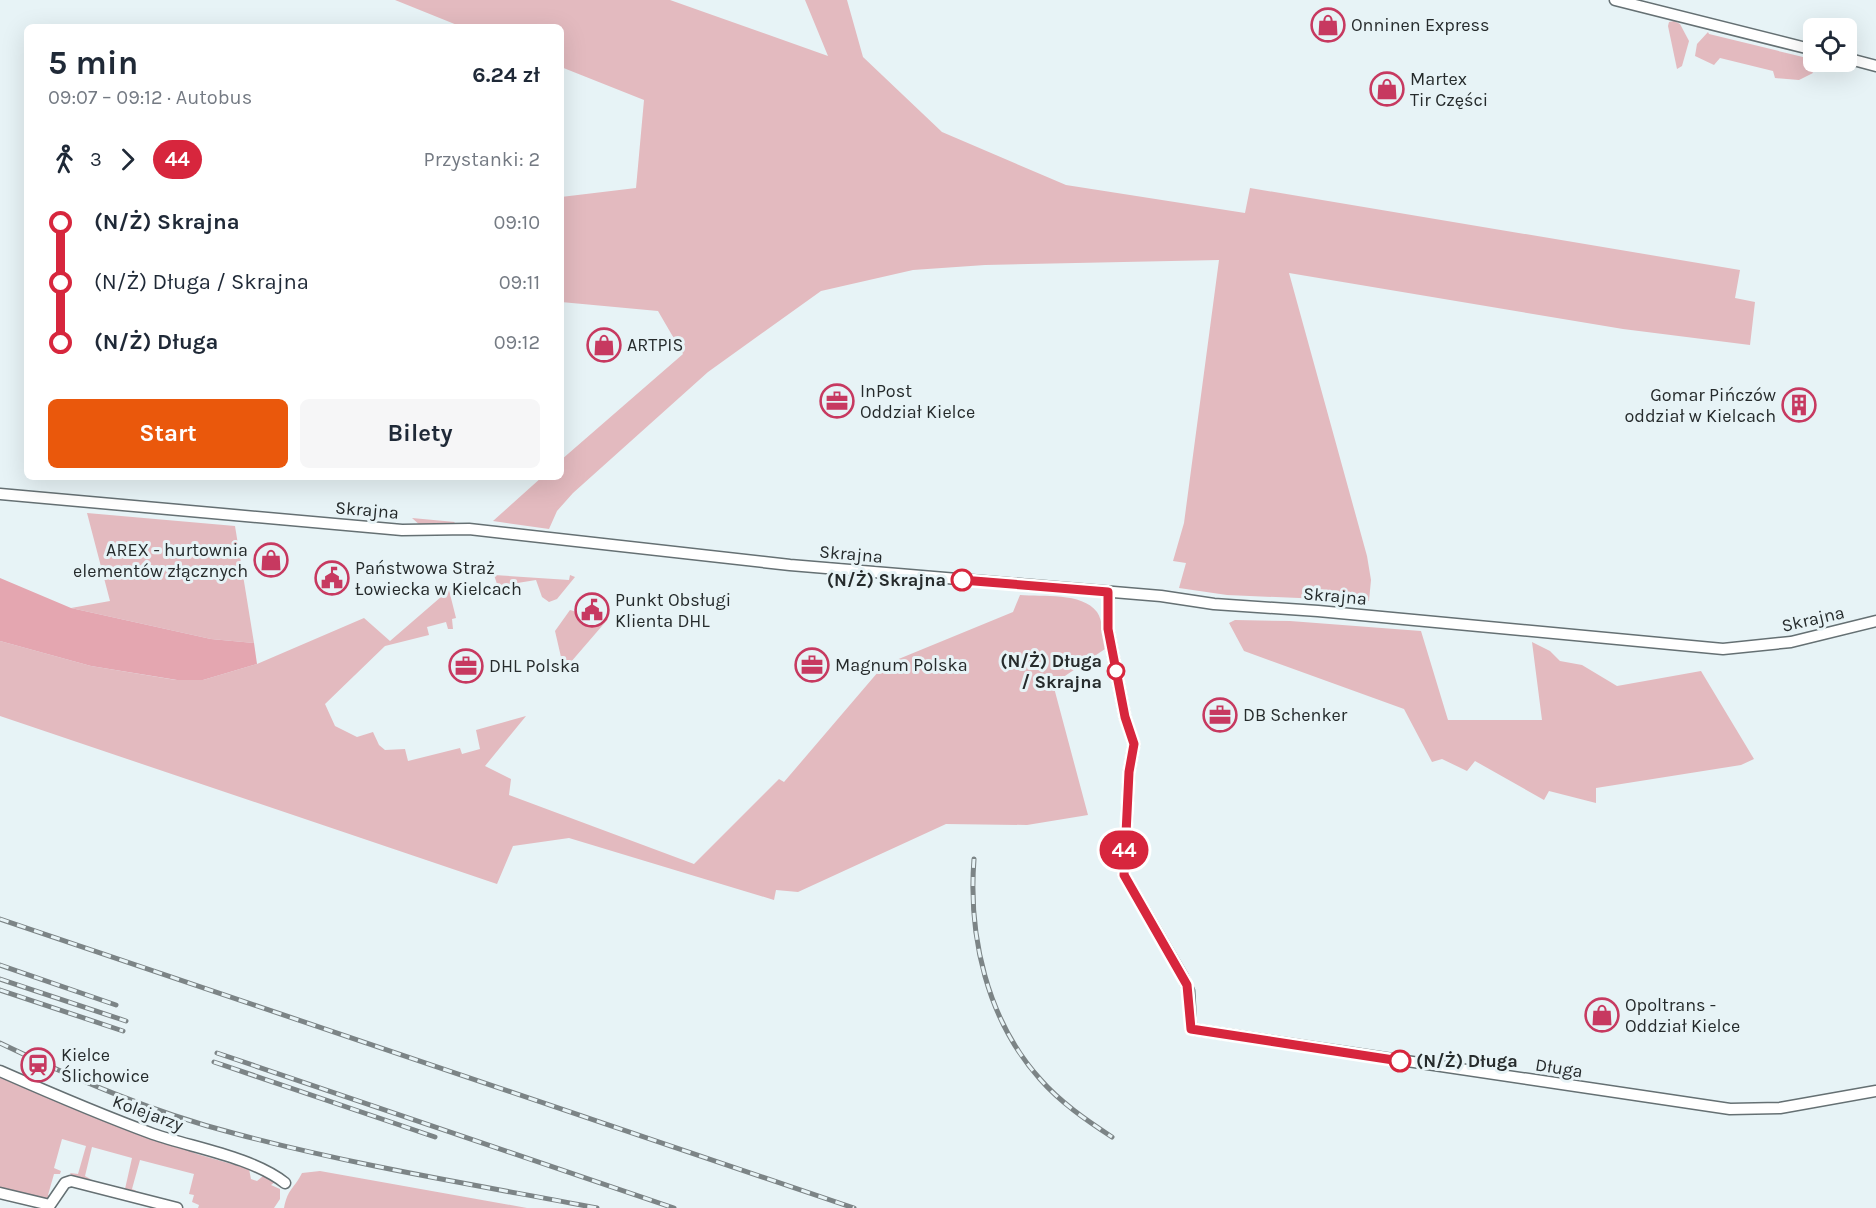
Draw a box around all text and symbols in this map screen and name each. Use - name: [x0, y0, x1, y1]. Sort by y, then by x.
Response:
- shop icon: Onninen Express: [1310, 7, 1346, 43]
- place label: Onninen Express: [1351, 14, 1489, 36]
- map controls: [1803, 18, 1857, 72]
- button: locate: [1803, 18, 1857, 72]
- text: 5 min: [48, 44, 138, 82]
- text: 6.24 zł: [472, 62, 540, 88]
- place label: Martex Tir Części: [1410, 68, 1488, 111]
- shop icon: Martex Tir Części: [1369, 71, 1405, 107]
- text: 09:07 – 09:12 · Autobus: [48, 86, 252, 109]
- icon: walk: [48, 143, 81, 176]
- icon: forward: [111, 143, 144, 176]
- text: 44: [165, 147, 190, 171]
- text: 3: [90, 148, 102, 171]
- text: Przystanki: 2: [424, 148, 540, 171]
- text: (N/Ż) Skrajna: [94, 209, 240, 235]
- text: 09:10: [493, 211, 540, 234]
- text: (N/Ż) Długa / Skrajna: [94, 269, 309, 295]
- text: 09:11: [499, 271, 540, 294]
- shop icon: ARTPIS: [586, 327, 622, 363]
- text: (N/Ż) Długa: [94, 329, 218, 355]
- text: 09:12: [494, 331, 540, 354]
- place label: ARTPIS: [627, 334, 683, 356]
- place label: InPost Oddział Kielce: [860, 380, 975, 423]
- office icon: InPost Oddział Kielce: [819, 383, 855, 419]
- place label: Gomar Pińczów oddział w Kielcach: [1624, 384, 1776, 427]
- building icon: Gomar Pińczów oddział w Kielcach: [1781, 387, 1817, 423]
- button: Start: [48, 399, 288, 468]
- button: Bilety: [300, 399, 540, 468]
- street label: Skrajna: [334, 496, 400, 524]
- place label: AREX - hurtownia elementów złącznych: [73, 539, 248, 582]
- street label: Skrajna: [818, 540, 884, 568]
- shop icon: AREX - hurtownia elementów złącznych: [253, 542, 289, 578]
- place label: Państwowa Straż Łowiecka w Kielcach: [355, 557, 522, 600]
- public building icon: Państwowa Straż Łowiecka w Kielcach: [314, 560, 350, 596]
- place label: (N/Ż) Skrajna: [827, 569, 946, 591]
- marker: (N/Ż) Skrajna: [951, 569, 973, 591]
- street label: Skrajna: [1302, 582, 1368, 610]
- place label: Punkt Obsługi Klienta DHL: [615, 589, 731, 632]
- public building icon: Punkt Obsługi Klienta DHL: [574, 592, 610, 628]
- street label: Skrajna: [1779, 601, 1847, 637]
- office icon: Magnum Polska: [794, 647, 830, 683]
- office icon: DHL Polska: [448, 648, 484, 684]
- place label: (N/Ż) Długa / Skrajna: [1000, 650, 1102, 693]
- place label: Magnum Polska: [835, 654, 968, 676]
- place label: DHL Polska: [489, 655, 580, 677]
- marker: (N/Ż) Długa / Skrajna: [1107, 662, 1125, 680]
- office icon: DB Schenker: [1202, 697, 1238, 733]
- place label: DB Schenker: [1243, 704, 1348, 726]
- line badge: 44: [1097, 830, 1151, 870]
- text: 44: [1112, 838, 1137, 862]
- place label: Opoltrans - Oddział Kielce: [1625, 994, 1740, 1037]
- shop icon: Opoltrans - Oddział Kielce: [1584, 997, 1620, 1033]
- place label: Kielce Ślichowice: [61, 1044, 149, 1087]
- station icon: Kielce Ślichowice: [20, 1047, 56, 1083]
- marker: (N/Ż) Długa: [1389, 1050, 1411, 1072]
- place label: (N/Ż) Długa: [1416, 1050, 1518, 1072]
- street label: Długa: [1534, 1053, 1584, 1083]
- street label: Kolejarzy: [109, 1090, 187, 1136]

